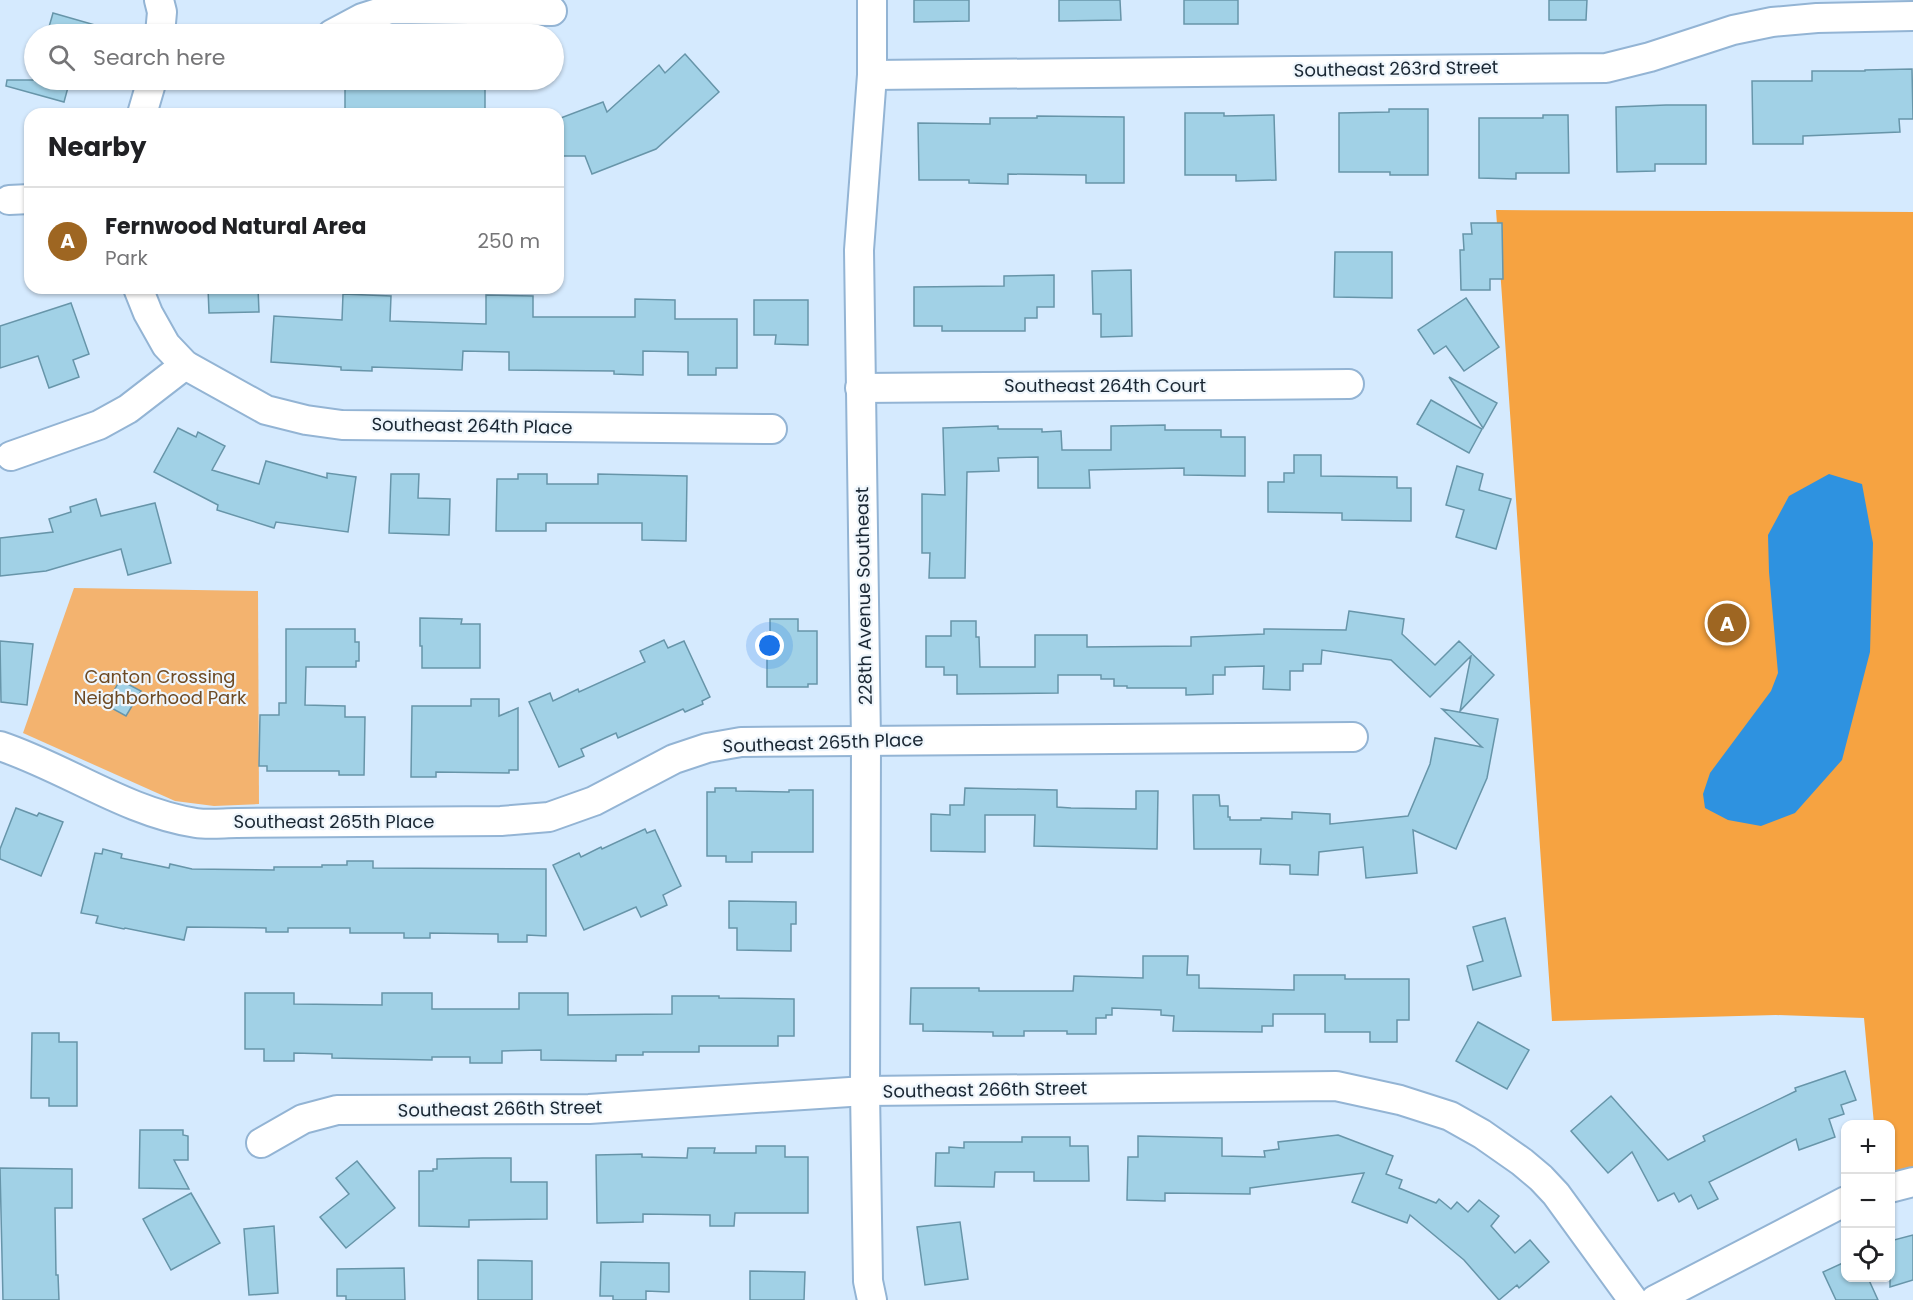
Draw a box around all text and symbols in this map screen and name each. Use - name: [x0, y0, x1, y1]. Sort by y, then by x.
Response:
- search box: [24, 24, 564, 90]
- icon: search: [45, 41, 78, 74]
- text: Search here: [93, 42, 226, 73]
- street label: Southeast 263rd Street: [1294, 54, 1498, 83]
- text: Nearby: [48, 129, 146, 165]
- text: Fernwood Natural Area: [105, 211, 366, 242]
- text: A: [60, 227, 75, 255]
- text: 250 m: [477, 227, 540, 255]
- text: Park: [105, 244, 148, 272]
- street label: Southeast 264th Court: [1004, 373, 1206, 398]
- street label: Southeast 264th Place: [371, 411, 573, 440]
- street label: 228th Avenue Southeast: [849, 487, 878, 705]
- pin: A: [1708, 600, 1746, 646]
- your location: [755, 631, 784, 660]
- park label: Canton Crossing Neighborhood Park: [74, 664, 247, 710]
- street label: Southeast 265th Place: [722, 727, 924, 758]
- street label: Southeast 265th Place: [234, 809, 434, 834]
- street label: Southeast 266th Street: [883, 1075, 1087, 1104]
- street label: Southeast 266th Street: [398, 1094, 602, 1123]
- map controls: [1841, 1120, 1895, 1282]
- button: +: [1841, 1120, 1895, 1174]
- button: −: [1841, 1174, 1895, 1228]
- button: locate: [1841, 1228, 1895, 1282]

